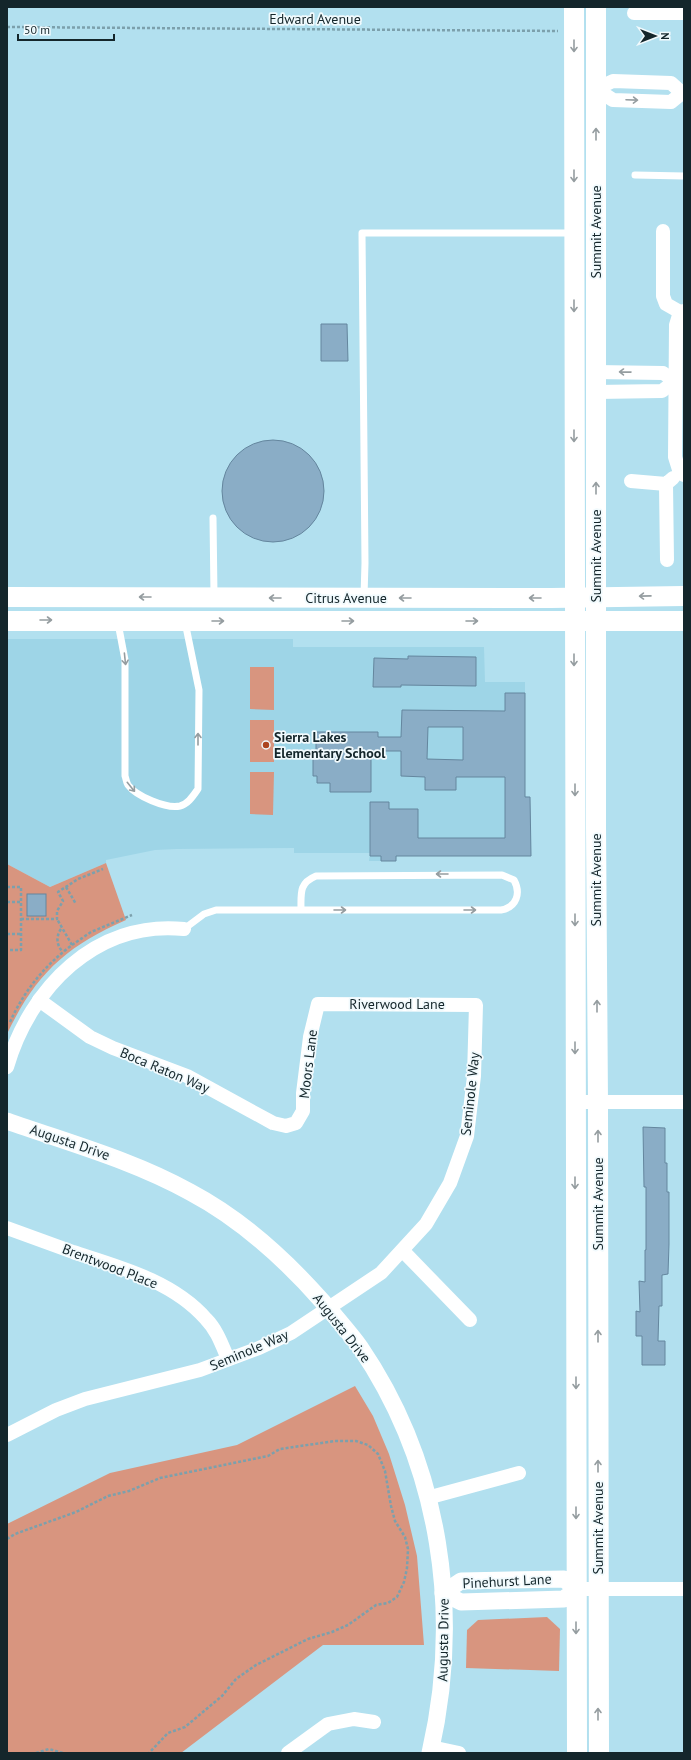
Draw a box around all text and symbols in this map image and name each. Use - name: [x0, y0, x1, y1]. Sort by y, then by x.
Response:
- street label: Edward Avenue: [269, 10, 361, 28]
- scale bar: [18, 16, 114, 42]
- north arrow: [635, 16, 675, 56]
- text: 50 m: [24, 22, 50, 37]
- text: N: [658, 32, 672, 40]
- one-way arrow: [570, 39, 578, 52]
- one-way arrow: [625, 97, 638, 104]
- one-way arrow: [592, 128, 600, 141]
- one-way arrow: [570, 169, 578, 182]
- street label: Summit Avenue: [587, 185, 605, 279]
- one-way arrow: [570, 299, 578, 312]
- one-way arrow: [619, 368, 632, 376]
- one-way arrow: [570, 429, 578, 442]
- one-way arrow: [592, 482, 600, 495]
- street label: Summit Avenue: [587, 509, 605, 603]
- street label: Citrus Avenue: [305, 589, 387, 607]
- one-way arrow: [639, 592, 652, 600]
- one-way arrow: [139, 593, 152, 601]
- one-way arrow: [269, 594, 282, 602]
- one-way arrow: [399, 594, 412, 602]
- one-way arrow: [529, 594, 542, 602]
- one-way arrow: [39, 616, 52, 624]
- one-way arrow: [211, 617, 224, 625]
- one-way arrow: [341, 617, 354, 625]
- one-way arrow: [465, 617, 478, 625]
- one-way arrow: [121, 652, 128, 665]
- one-way arrow: [570, 653, 578, 666]
- place label: Sierra Lakes Elementary School: [274, 728, 386, 762]
- one-way arrow: [194, 733, 202, 746]
- marker: Sierra Lakes Elementary School: [261, 740, 271, 750]
- one-way arrow: [126, 782, 135, 792]
- one-way arrow: [571, 783, 578, 796]
- street label: Summit Avenue: [587, 833, 605, 927]
- one-way arrow: [436, 870, 449, 878]
- one-way arrow: [333, 906, 346, 914]
- one-way arrow: [463, 906, 476, 914]
- one-way arrow: [571, 913, 579, 926]
- street label: Riverwood Lane: [349, 995, 445, 1013]
- one-way arrow: [593, 1000, 601, 1013]
- street label: Moors Lane: [295, 1029, 321, 1099]
- one-way arrow: [571, 1041, 579, 1054]
- street label: Boca Raton Way: [118, 1043, 213, 1097]
- street label: Seminole Way: [457, 1051, 483, 1137]
- street label: Augusta Drive: [28, 1120, 112, 1164]
- one-way arrow: [594, 1130, 602, 1143]
- street label: Summit Avenue: [589, 1157, 607, 1251]
- one-way arrow: [571, 1176, 579, 1189]
- street label: Brentwood Place: [60, 1240, 160, 1292]
- street label: Augusta Drive: [309, 1290, 375, 1366]
- street label: Seminole Way: [207, 1325, 292, 1375]
- one-way arrow: [594, 1330, 602, 1343]
- one-way arrow: [572, 1376, 580, 1389]
- one-way arrow: [594, 1460, 602, 1473]
- street label: Summit Avenue: [589, 1481, 607, 1575]
- one-way arrow: [572, 1506, 580, 1519]
- street label: Pinehurst Lane: [462, 1570, 552, 1592]
- street label: Augusta Drive: [433, 1598, 453, 1682]
- one-way arrow: [572, 1621, 580, 1634]
- one-way arrow: [594, 1708, 602, 1721]

